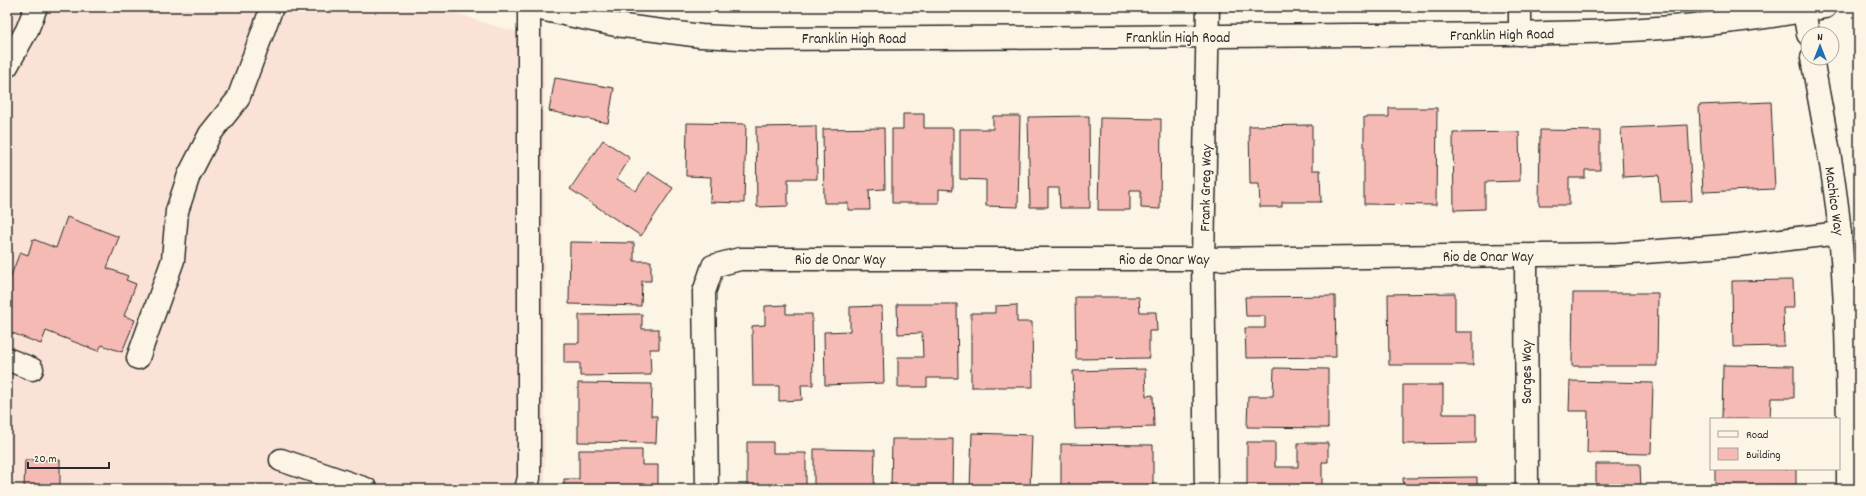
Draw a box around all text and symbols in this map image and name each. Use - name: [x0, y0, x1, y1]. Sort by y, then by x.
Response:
- street label: Franklin High Road: [1450, 24, 1554, 48]
- north arrow: [1800, 26, 1840, 66]
- street label: Franklin High Road: [1126, 28, 1230, 50]
- street label: Franklin High Road: [802, 29, 906, 51]
- text: N: [1817, 30, 1823, 46]
- street label: Frank Greg Way: [1195, 143, 1219, 232]
- street label: Machico Way: [1817, 165, 1849, 238]
- street label: Rio de Onar Way: [1443, 247, 1534, 269]
- street label: Rio de Onar Way: [795, 250, 886, 272]
- street label: Rio de Onar Way: [1119, 250, 1210, 272]
- street label: Sarges Way: [1517, 339, 1539, 404]
- legend: [1710, 418, 1840, 470]
- text: Road: [1746, 427, 1768, 444]
- scale bar: [28, 444, 109, 470]
- text: Building: [1746, 447, 1781, 464]
- text: 20 m: [34, 451, 57, 468]

